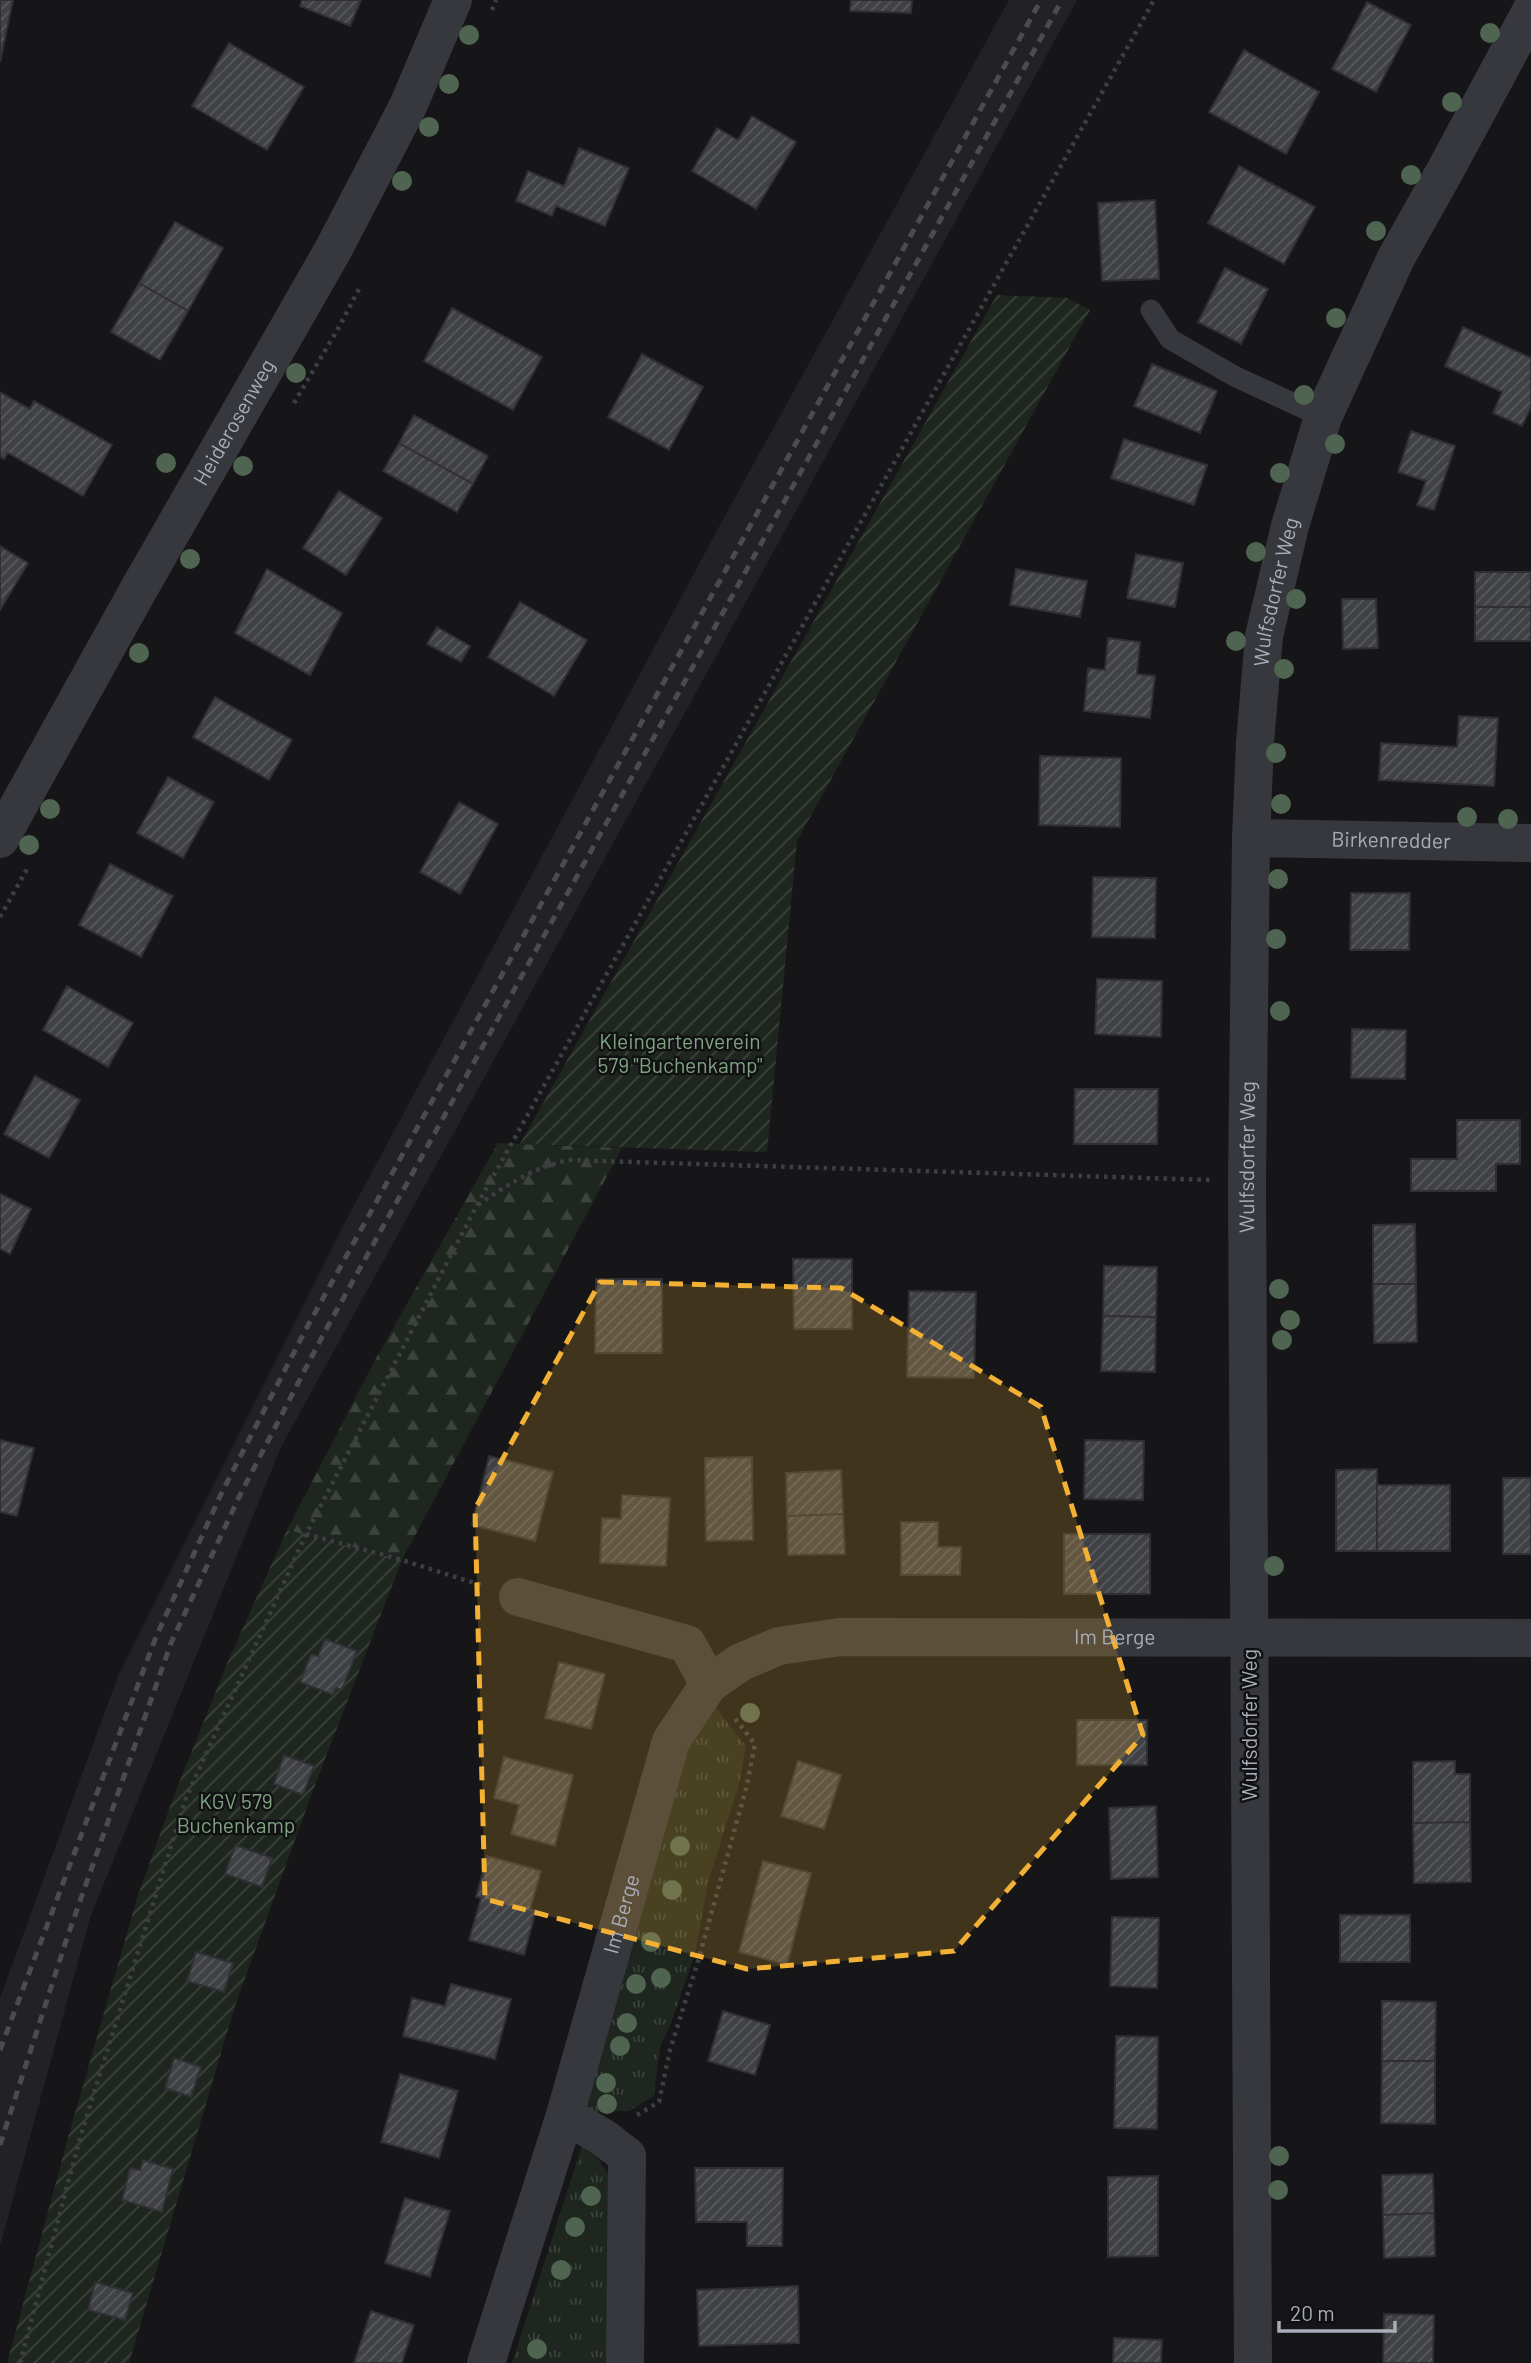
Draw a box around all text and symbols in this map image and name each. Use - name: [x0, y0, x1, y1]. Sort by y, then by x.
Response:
- street label: Heiderosenweg: [187, 354, 279, 489]
- street label: Wulfsdorfer Weg: [1247, 514, 1303, 667]
- street label: Birkenredder: [1331, 825, 1451, 853]
- park label: Kleingartenverein 579 "Buchenkamp": [597, 1028, 763, 1077]
- street label: Wulfsdorfer Weg: [1233, 1081, 1259, 1233]
- street label: Im Berge: [1074, 1623, 1155, 1648]
- street label: Wulfsdorfer Weg: [1236, 1649, 1261, 1801]
- park label: KGV 579 Buchenkamp: [177, 1788, 295, 1837]
- street label: Im Berge: [597, 1871, 644, 1956]
- scale bar: [1279, 2290, 1394, 2334]
- text: 20 m: [1290, 2300, 1335, 2325]

